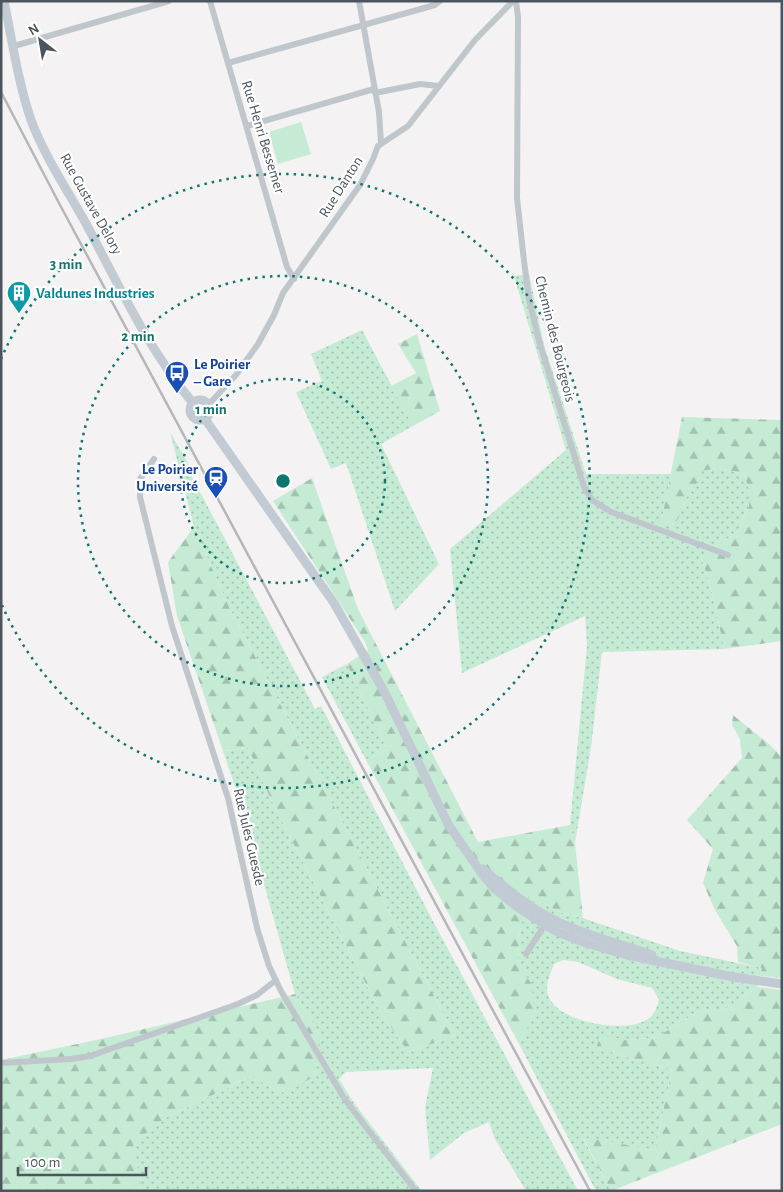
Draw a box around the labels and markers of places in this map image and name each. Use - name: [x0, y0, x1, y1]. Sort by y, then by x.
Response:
- building icon: Valdunes Industries: [6, 280, 32, 314]
- place label: Valdunes Industries: [36, 286, 155, 301]
- place label: Le Poirier – Gare: [193, 357, 251, 389]
- bus stop icon: Le Poirier – Gare: [164, 360, 190, 394]
- place label: Le Poirier Université: [136, 462, 199, 494]
- station icon: Le Poirier Université: [203, 465, 229, 499]
- centre of rings: [274, 472, 292, 490]

